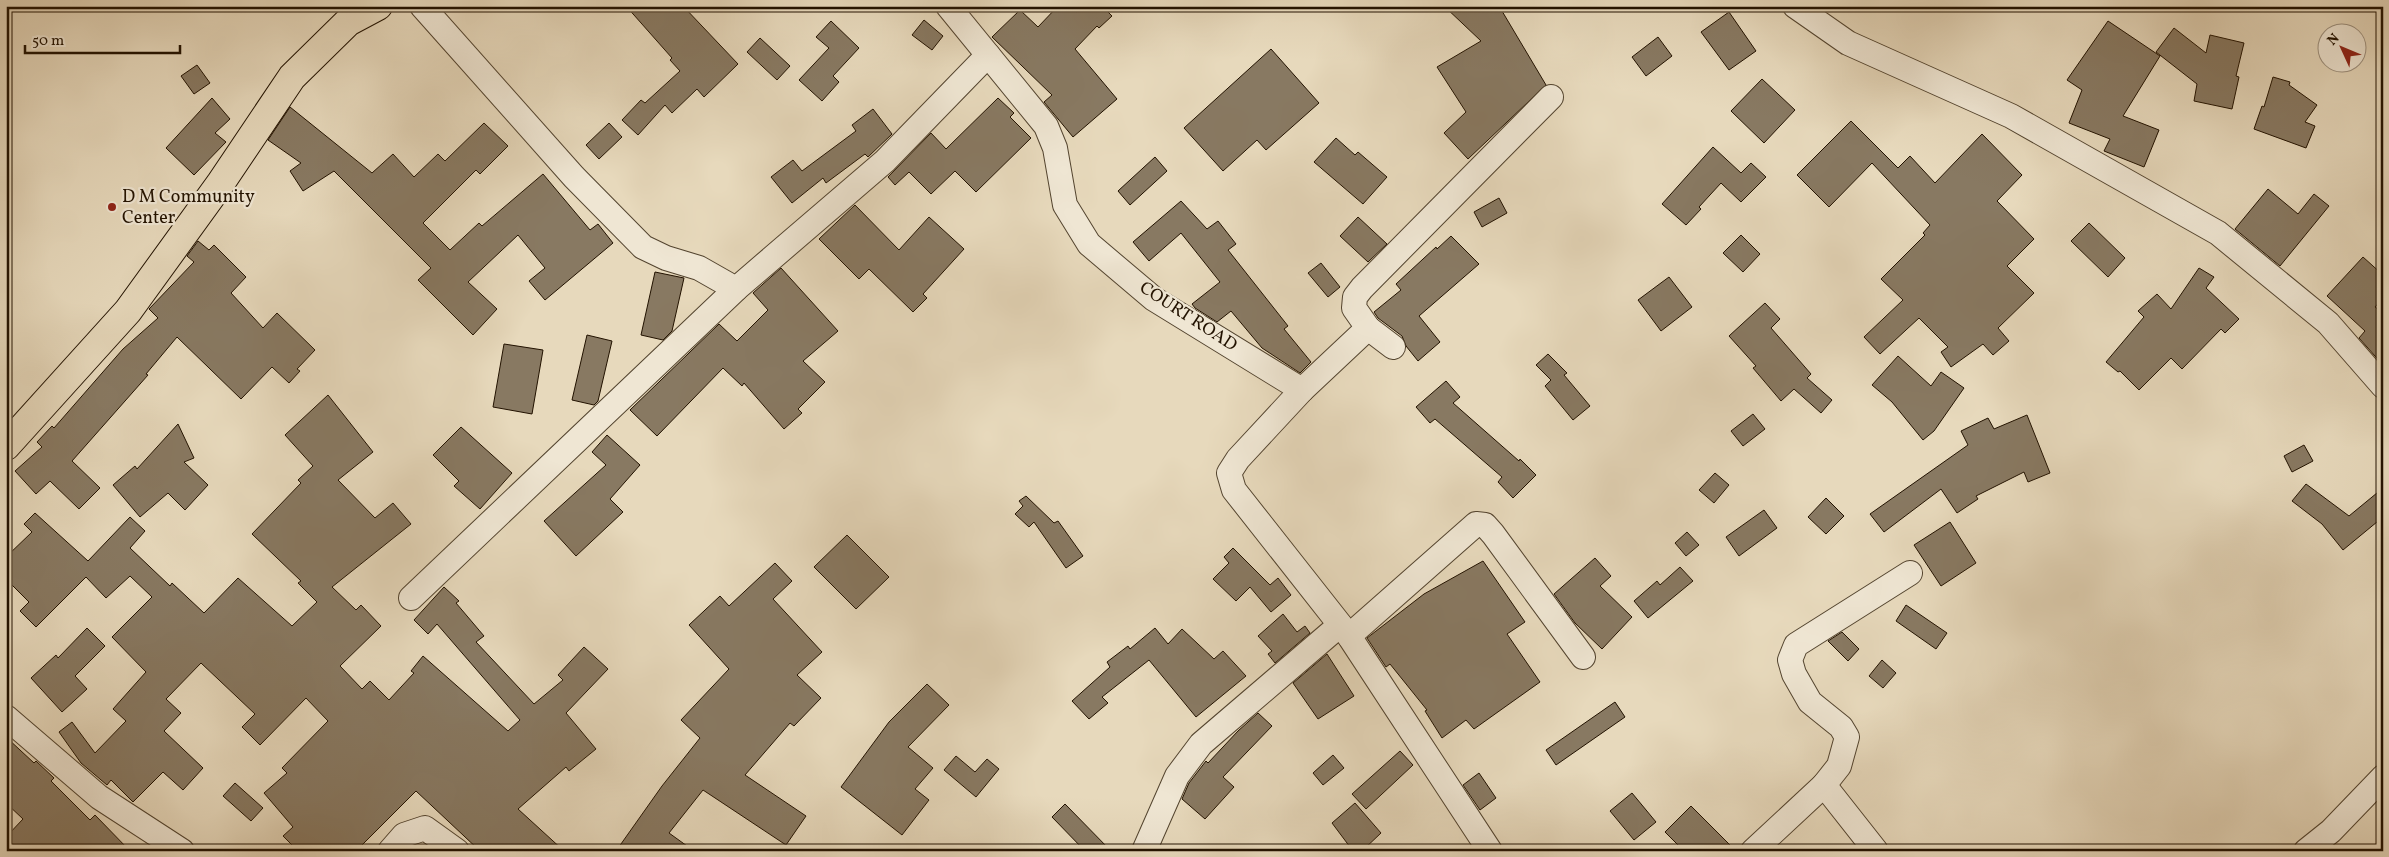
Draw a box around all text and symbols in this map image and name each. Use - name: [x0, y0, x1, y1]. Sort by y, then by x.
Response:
- scale bar: [25, 22, 180, 54]
- north arrow: [2316, 22, 2366, 72]
- text: N: [2323, 30, 2344, 50]
- text: 50 m: [32, 31, 64, 52]
- place label: D M Community Center: [122, 185, 255, 231]
- marker: D M Community Center: [106, 201, 118, 213]
- street label: COURT ROAD: [1134, 276, 1242, 358]

